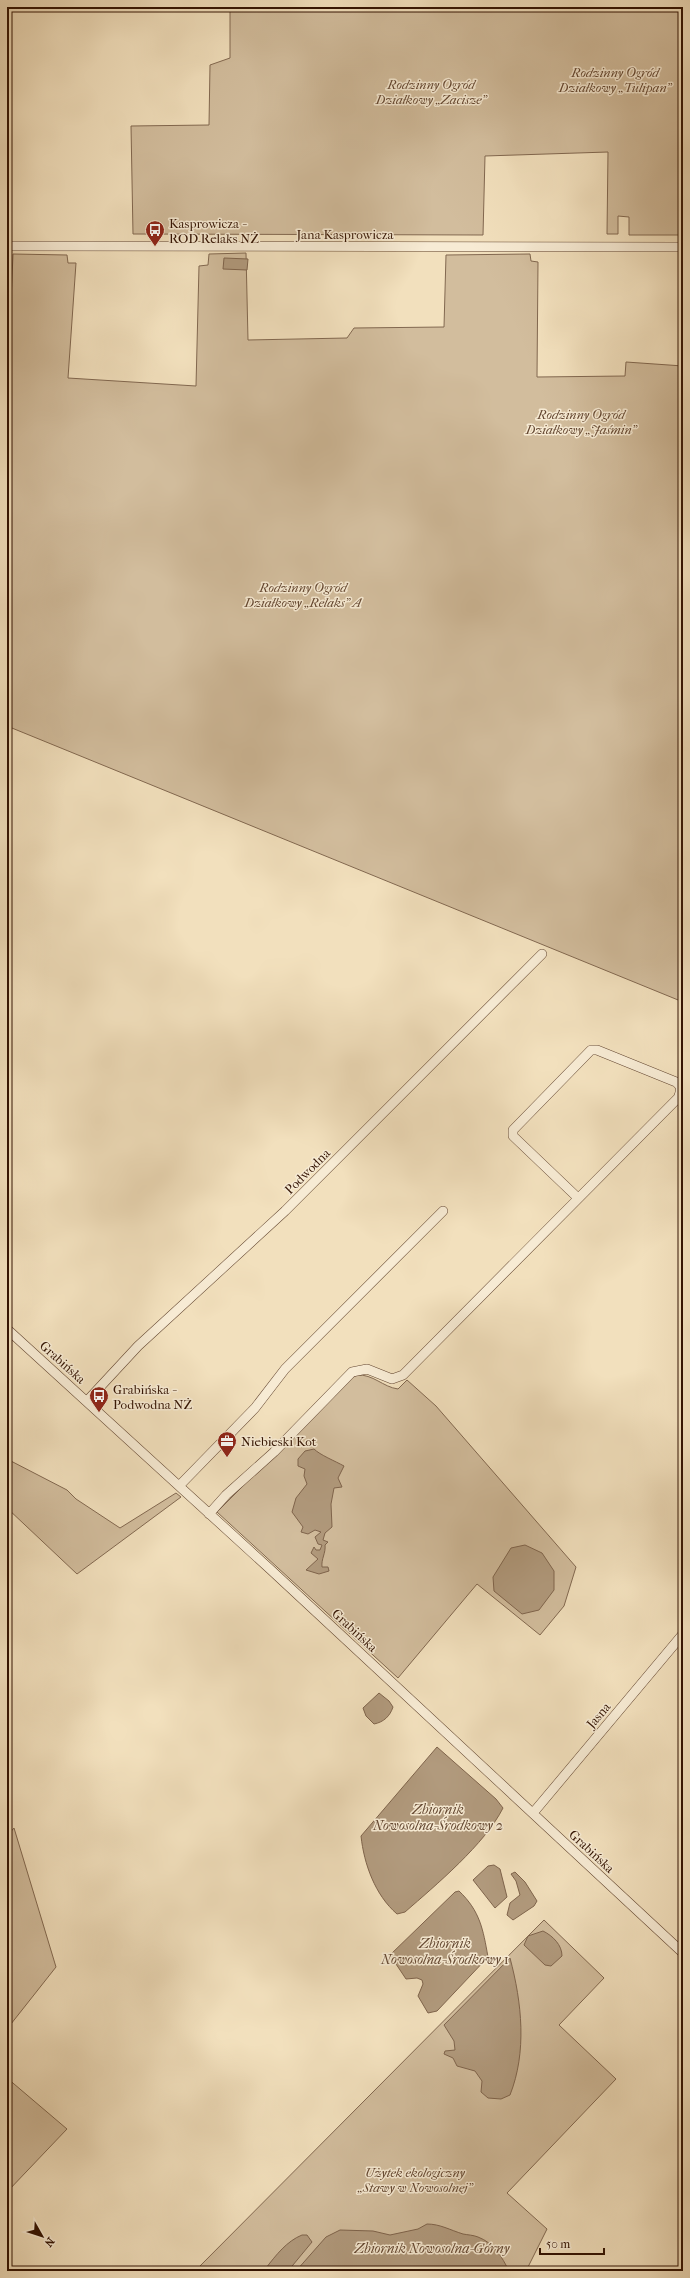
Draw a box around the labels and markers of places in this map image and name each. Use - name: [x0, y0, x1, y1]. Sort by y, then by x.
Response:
- place label: Kasprowicza - ROD Relaks NŻ: [169, 216, 259, 246]
- bus stop icon: Kasprowicza - ROD Relaks NŻ: [144, 219, 166, 247]
- place label: Grabińska - Podwodna NŻ: [113, 1382, 192, 1412]
- bus stop icon: Grabińska - Podwodna NŻ: [88, 1385, 110, 1413]
- office icon: Niebieski Kot: [216, 1430, 238, 1458]
- place label: Niebieski Kot: [241, 1434, 317, 1449]

